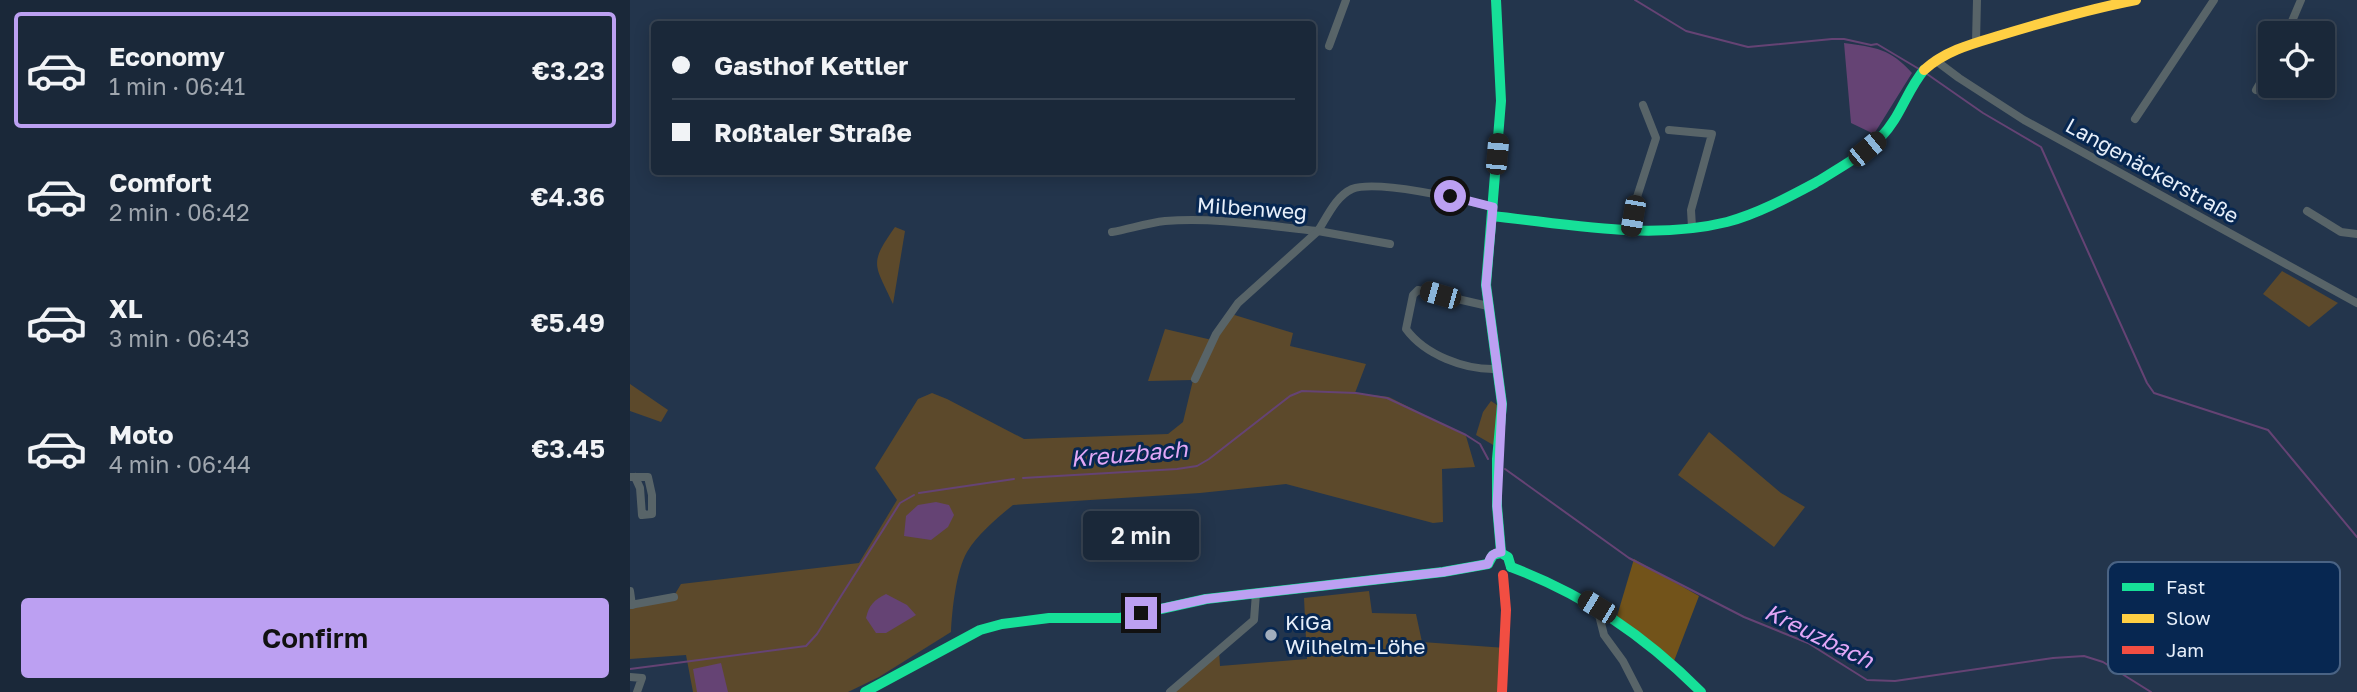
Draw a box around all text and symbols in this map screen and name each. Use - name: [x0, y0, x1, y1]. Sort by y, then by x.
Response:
- map controls: [2258, 21, 2335, 98]
- button: locate: [2258, 21, 2335, 98]
- icon: car: [25, 39, 88, 102]
- text: Economy: [109, 41, 225, 72]
- text: Gasthof Kettler: [714, 50, 908, 81]
- text: €3.23: [532, 55, 605, 86]
- text: 1 min · 06:41: [109, 72, 245, 100]
- street label: Langenäckerstraße: [2061, 112, 2244, 228]
- text: Roßtaler Straße: [714, 117, 912, 148]
- car: [1845, 128, 1890, 170]
- car: [1485, 132, 1510, 176]
- icon: car: [25, 165, 88, 228]
- text: Comfort: [109, 167, 212, 198]
- route start: [1434, 180, 1466, 212]
- text: €4.36: [531, 181, 605, 212]
- street label: Milbenweg: [1196, 191, 1308, 225]
- car: [1620, 193, 1647, 239]
- text: 2 min · 06:42: [109, 198, 250, 226]
- car: [1417, 279, 1464, 311]
- icon: car: [25, 291, 88, 354]
- text: XL: [109, 293, 143, 324]
- text: €5.49: [531, 307, 605, 338]
- text: 3 min · 06:43: [109, 324, 250, 352]
- icon: car: [25, 417, 88, 480]
- text: Moto: [109, 419, 174, 450]
- text: €3.45: [531, 433, 605, 464]
- water label: Kreuzbach: [1069, 434, 1189, 472]
- text: 4 min · 06:44: [109, 450, 251, 478]
- callout: 2 min: [1083, 512, 1199, 560]
- text: 2 min: [1111, 521, 1171, 549]
- legend: [2108, 562, 2340, 674]
- text: Fast: [2166, 575, 2205, 598]
- car: [1574, 587, 1621, 627]
- route end: [1125, 597, 1157, 629]
- water label: Kreuzbach: [1761, 597, 1879, 674]
- button: Confirm: [21, 598, 609, 678]
- text: Slow: [2166, 606, 2211, 629]
- place label: KiGa Wilhelm-Löhe: [1285, 609, 1425, 659]
- marker: KiGa Wilhelm-Löhe: [1263, 627, 1279, 643]
- text: Jam: [2166, 638, 2204, 661]

